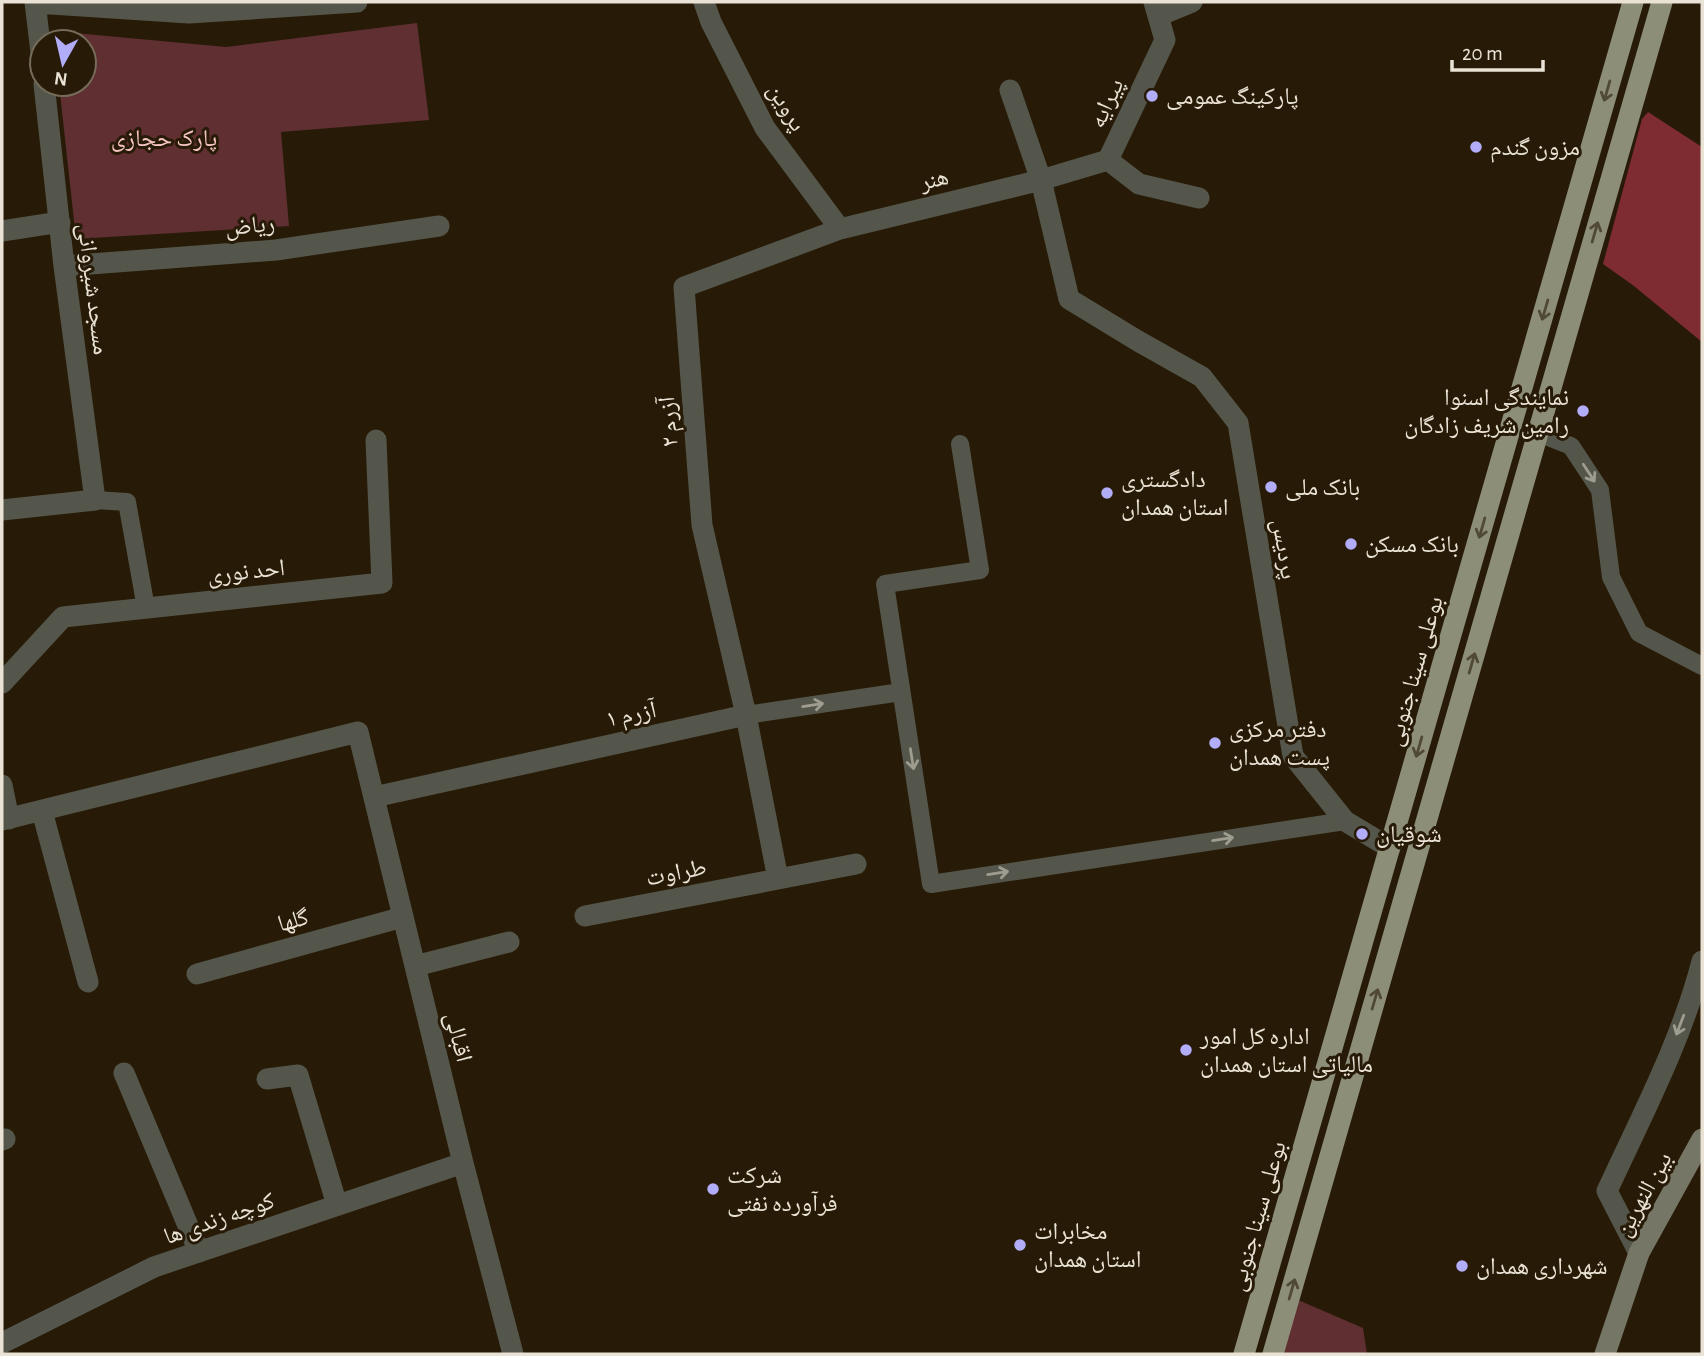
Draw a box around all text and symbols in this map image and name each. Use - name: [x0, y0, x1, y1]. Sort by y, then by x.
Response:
- north arrow: [28, 28, 98, 98]
- scale bar: [1452, 28, 1543, 72]
- text: 20 m: [1462, 43, 1503, 64]
- text: N: [53, 68, 69, 89]
- street label: پیرایه: [1085, 75, 1130, 132]
- street label: پروین: [762, 79, 810, 136]
- one-way arrow: [1600, 80, 1613, 102]
- place label: پارکینگ عمومی: [1166, 85, 1298, 110]
- marker: پارکینگ عمومی: [1144, 88, 1160, 104]
- park label: پارک حجازی: [111, 127, 217, 152]
- place label: مزون گندم: [1490, 136, 1580, 163]
- marker: مزون گندم: [1468, 139, 1484, 155]
- street label: هنر: [916, 165, 951, 195]
- street label: ریاض: [224, 212, 276, 241]
- street label: مسجد شیروانی: [72, 222, 113, 356]
- one-way arrow: [1590, 222, 1603, 244]
- one-way arrow: [1537, 298, 1550, 320]
- place label: نمایندگی اسنوا رامین شریف زادگان: [1404, 386, 1569, 439]
- street label: آزرم ۲: [654, 395, 686, 448]
- marker: نمایندگی اسنوا رامین شریف زادگان: [1575, 403, 1591, 419]
- one-way arrow: [1582, 463, 1596, 482]
- place label: دادگستری استان همدان: [1121, 468, 1229, 521]
- place label: بانک ملی: [1285, 476, 1360, 501]
- marker: بانک ملی: [1263, 479, 1279, 495]
- marker: دادگستری استان همدان: [1099, 485, 1115, 501]
- street label: پردیس: [1266, 517, 1301, 581]
- one-way arrow: [1474, 517, 1487, 539]
- place label: بانک مسکن: [1365, 533, 1459, 558]
- marker: بانک مسکن: [1343, 536, 1359, 552]
- street label: احد نوری: [206, 556, 286, 589]
- street label: بوعلی سینا جنوبی: [1382, 594, 1449, 749]
- one-way arrow: [1466, 652, 1479, 674]
- street label: آزرم ۱: [604, 697, 660, 735]
- one-way arrow: [801, 698, 824, 711]
- place label: دفتر مرکزی پست همدان: [1229, 718, 1330, 771]
- marker: دفتر مرکزی پست همدان: [1207, 735, 1223, 751]
- one-way arrow: [1412, 735, 1425, 758]
- one-way arrow: [905, 747, 918, 770]
- place label: شوقیان: [1376, 823, 1442, 848]
- marker: شوقیان: [1354, 826, 1370, 842]
- one-way arrow: [1211, 832, 1234, 845]
- street label: طراوت: [644, 855, 708, 891]
- one-way arrow: [986, 867, 1009, 880]
- street label: گلها: [275, 905, 311, 937]
- one-way arrow: [1369, 989, 1382, 1011]
- street label: اقبالی: [439, 1010, 476, 1065]
- one-way arrow: [1673, 1014, 1686, 1036]
- place label: اداره کل امور مالیاتی استان همدان: [1199, 1025, 1373, 1078]
- marker: اداره کل امور مالیاتی استان همدان: [1178, 1042, 1194, 1058]
- street label: بوعلی سینا جنوبی: [1225, 1139, 1292, 1294]
- street label: بین النهرین: [1611, 1148, 1678, 1241]
- place label: شرکت فرآورده نفتی: [727, 1164, 838, 1217]
- marker: شرکت فرآورده نفتی: [705, 1181, 721, 1197]
- street label: کوچه زندی ها: [161, 1189, 278, 1250]
- place label: مخابرات استان همدان: [1034, 1220, 1142, 1273]
- marker: مخابرات استان همدان: [1012, 1237, 1028, 1253]
- place label: شهرداری همدان: [1476, 1255, 1608, 1280]
- marker: شهرداری همدان: [1454, 1258, 1470, 1274]
- one-way arrow: [1286, 1278, 1299, 1300]

